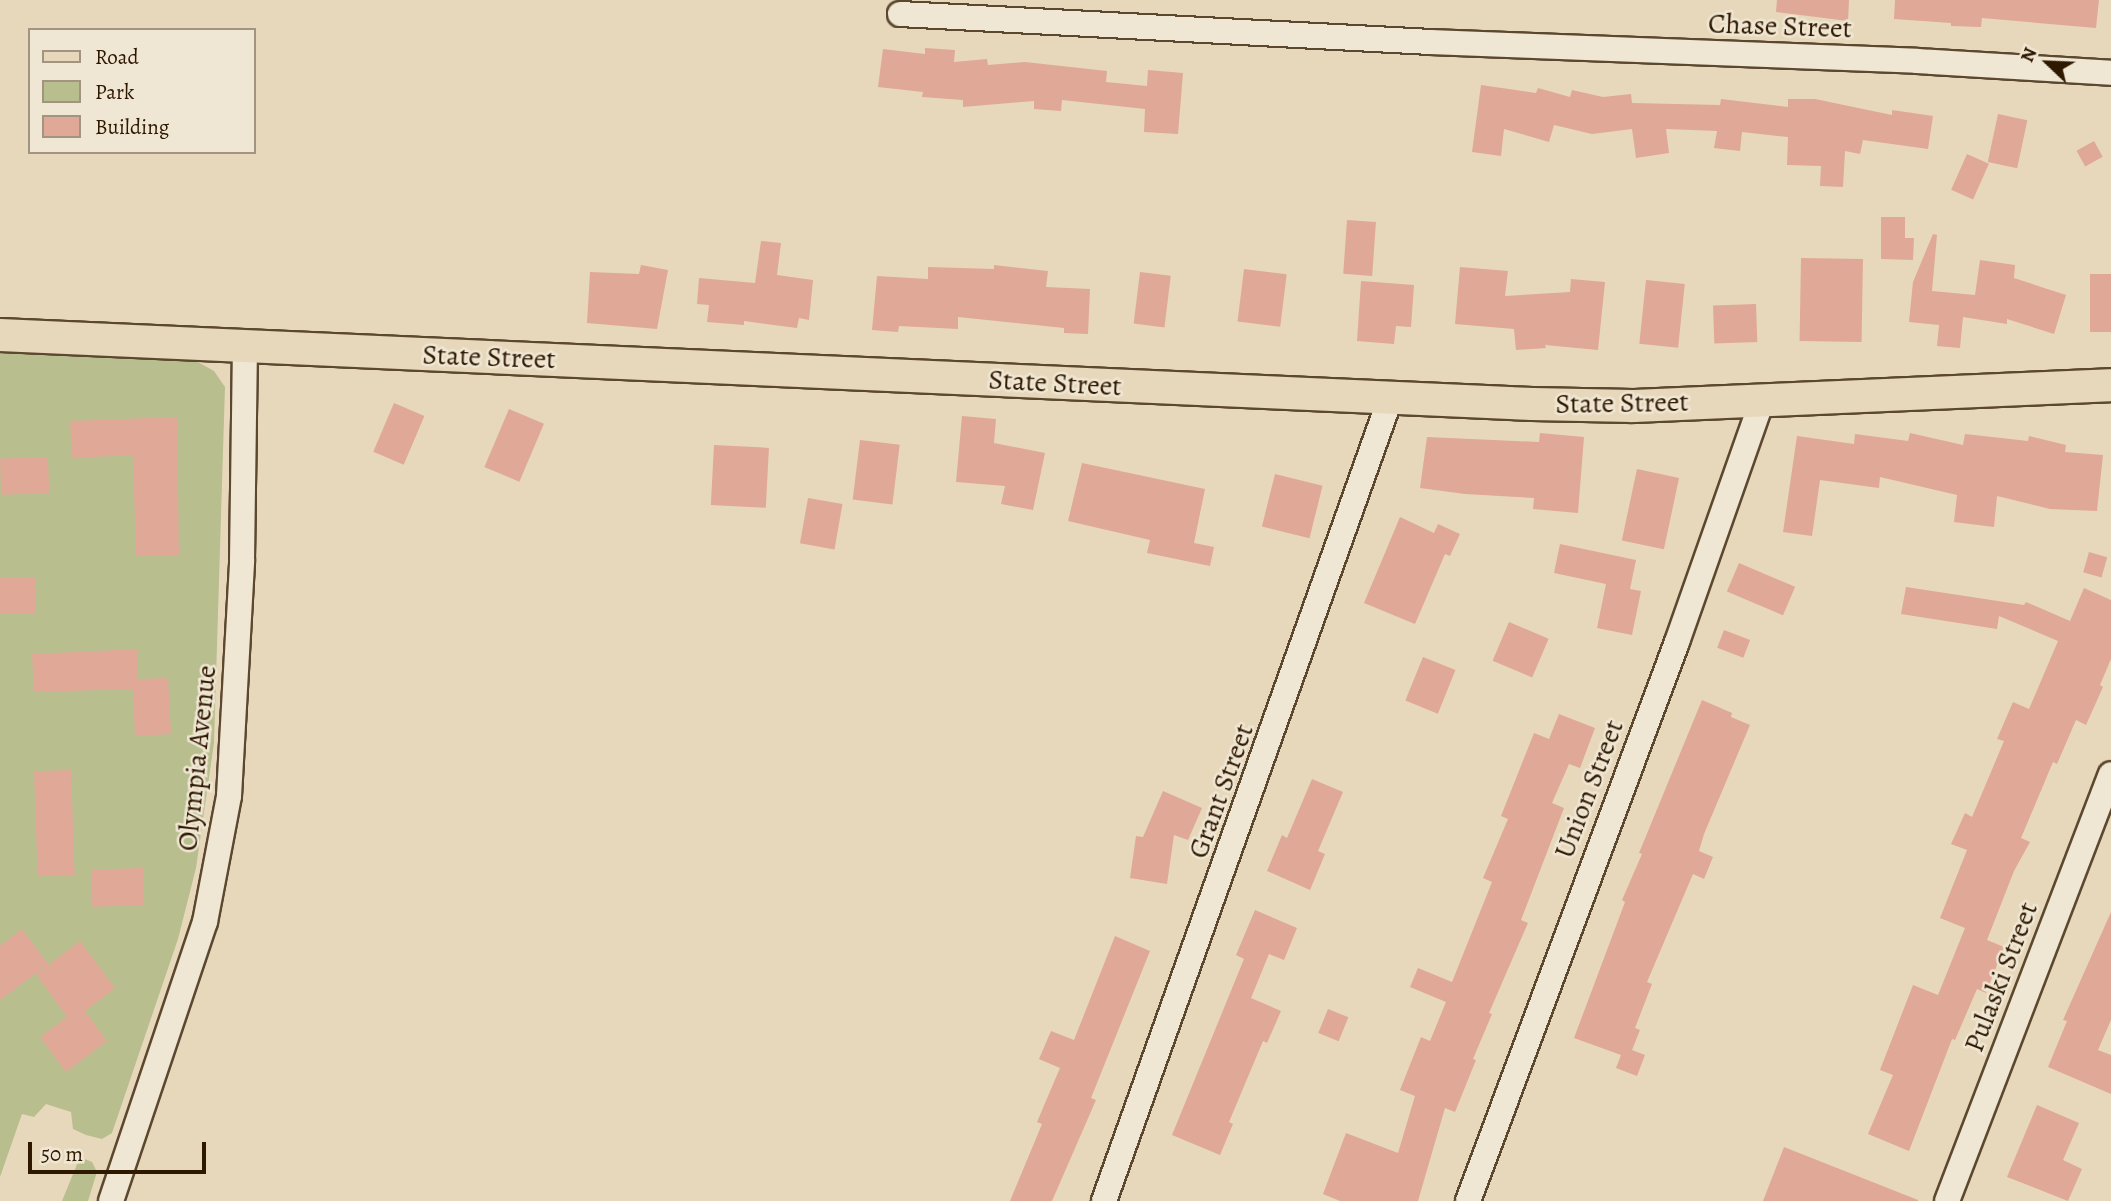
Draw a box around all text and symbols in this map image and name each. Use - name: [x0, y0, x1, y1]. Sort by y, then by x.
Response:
- street label: Chase Street: [1708, 7, 1852, 45]
- legend: [28, 28, 256, 154]
- north arrow: [2013, 28, 2083, 98]
- text: Road: [95, 43, 139, 71]
- text: N: [2014, 43, 2043, 66]
- text: Park: [95, 78, 134, 106]
- text: Building: [95, 113, 169, 141]
- street label: State Street: [422, 338, 556, 376]
- street label: State Street: [988, 363, 1122, 403]
- street label: State Street: [1555, 385, 1689, 421]
- street label: Olympia Avenue: [171, 663, 223, 853]
- street label: Union Street: [1547, 715, 1631, 863]
- street label: Grant Street: [1181, 719, 1261, 863]
- street label: Pulaski Street: [1957, 897, 2045, 1057]
- scale bar: [32, 1128, 210, 1172]
- text: 50 m: [41, 1140, 83, 1168]

